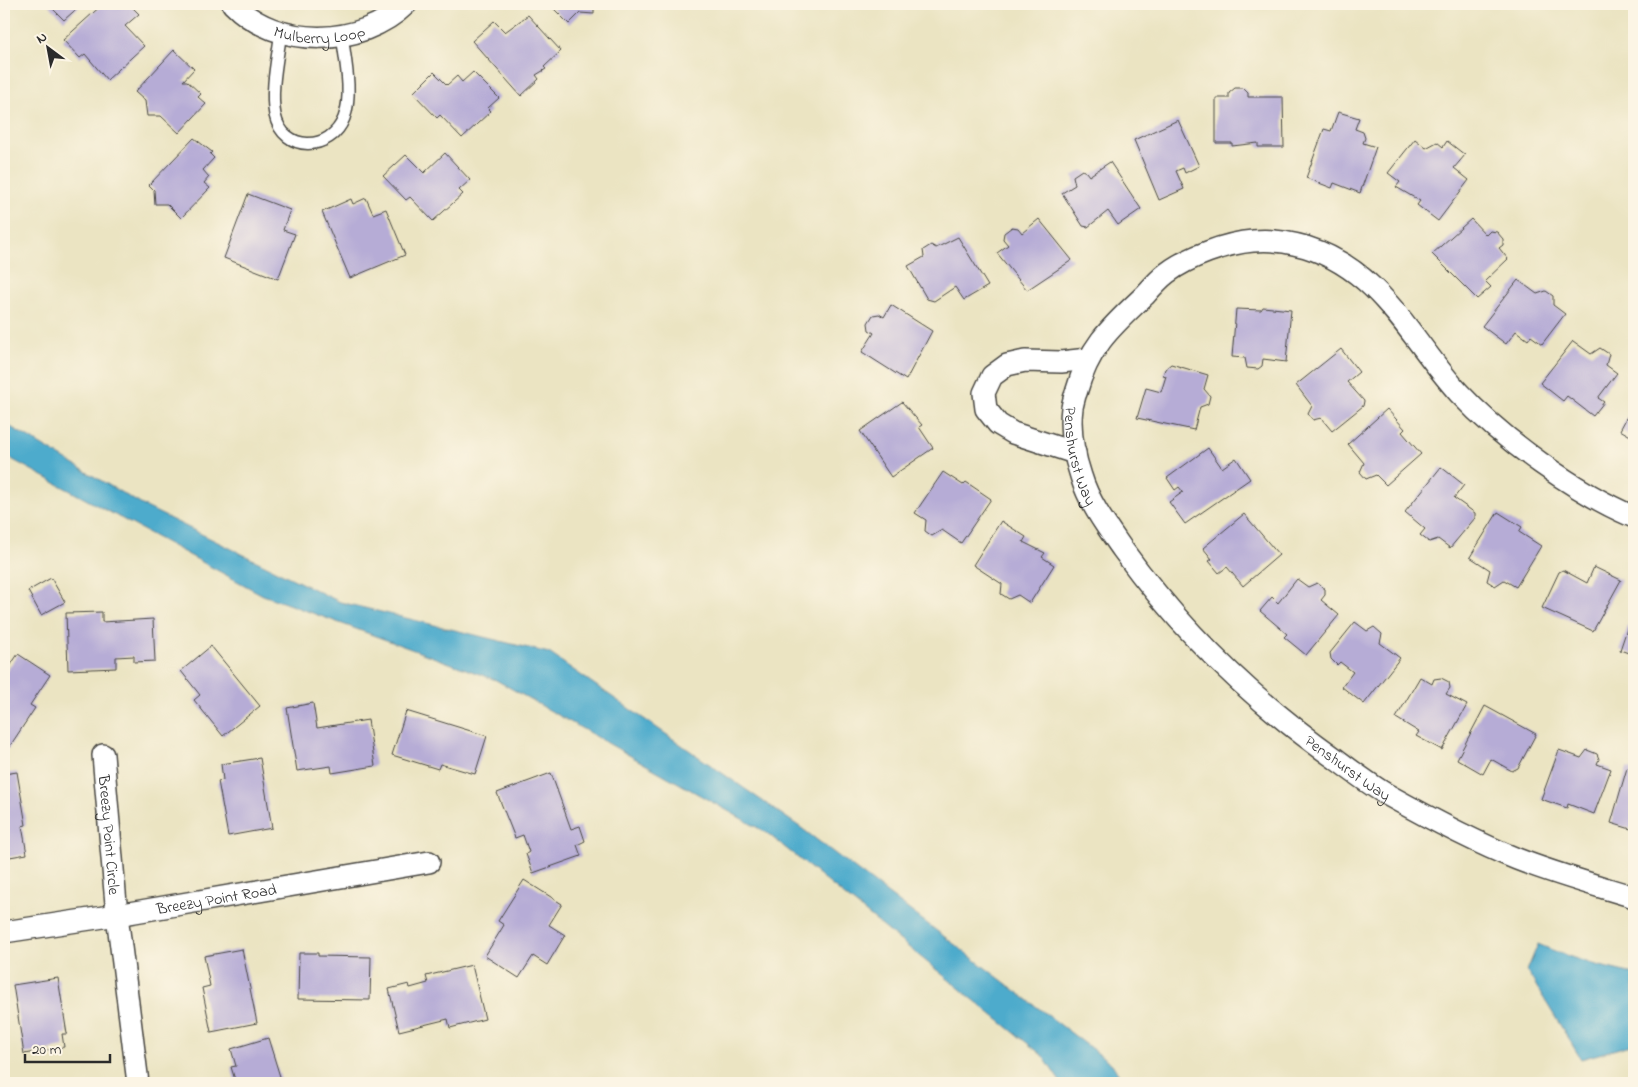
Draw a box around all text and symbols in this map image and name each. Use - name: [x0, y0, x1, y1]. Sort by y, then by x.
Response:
- street label: Mulberry Loop: [270, 20, 369, 51]
- north arrow: [22, 22, 72, 72]
- text: N: [32, 27, 51, 50]
- street label: Penshurst Way: [1057, 405, 1102, 510]
- street label: Penshurst Way: [1299, 730, 1395, 808]
- street label: Breezy Point Circle: [91, 773, 125, 897]
- street label: Breezy Point Road: [154, 878, 278, 922]
- scale bar: [25, 1032, 110, 1064]
- text: 20 m: [32, 1039, 62, 1061]

